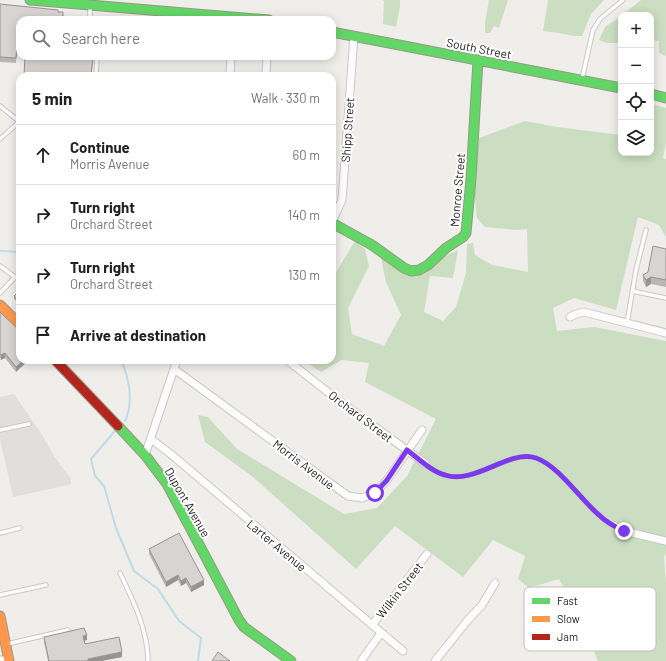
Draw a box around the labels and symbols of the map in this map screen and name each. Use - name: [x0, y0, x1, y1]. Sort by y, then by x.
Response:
- street label: South Street: [445, 35, 513, 61]
- street label: Shipp Street: [338, 97, 356, 163]
- street label: Monroe Street: [447, 153, 467, 227]
- street label: Orchard Street: [326, 387, 396, 445]
- street label: Morris Avenue: [271, 436, 337, 492]
- street label: Dupont Avenue: [162, 465, 214, 539]
- route start: [366, 484, 384, 502]
- street label: Larter Avenue: [245, 516, 309, 574]
- route end: [615, 522, 633, 540]
- street label: Wilkin Street: [373, 559, 425, 621]
- legend: [524, 587, 656, 651]
- text: Fast: [557, 594, 578, 607]
- text: Slow: [557, 612, 580, 625]
- text: Jam: [557, 630, 578, 643]

